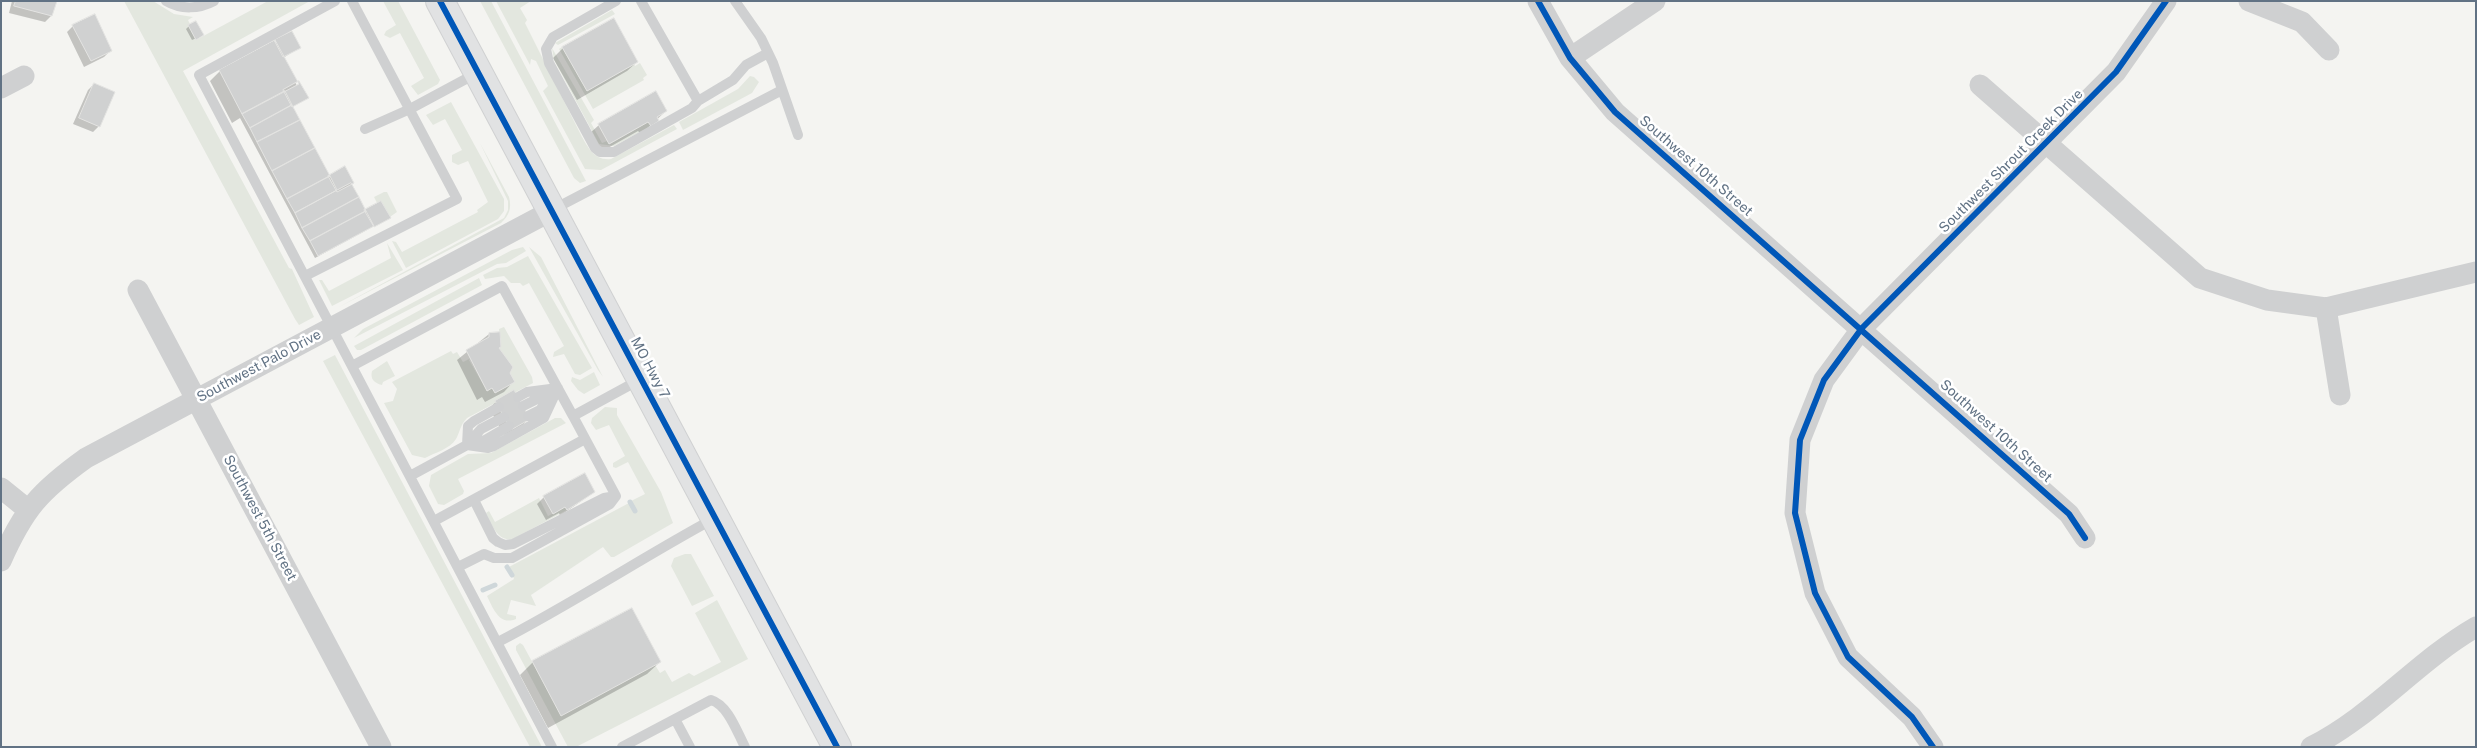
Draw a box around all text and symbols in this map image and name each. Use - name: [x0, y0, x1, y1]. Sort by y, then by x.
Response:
- street label: Southwest Shrout Creek Drive: [1936, 86, 2086, 236]
- street label: Southwest 10th Street: [1636, 112, 1756, 220]
- street label: Southwest Palo Drive: [194, 326, 324, 406]
- street label: MO Hwy 7: [627, 334, 673, 402]
- street label: Southwest 10th Street: [1936, 376, 2056, 486]
- street label: Southwest 5th Street: [220, 452, 300, 584]

